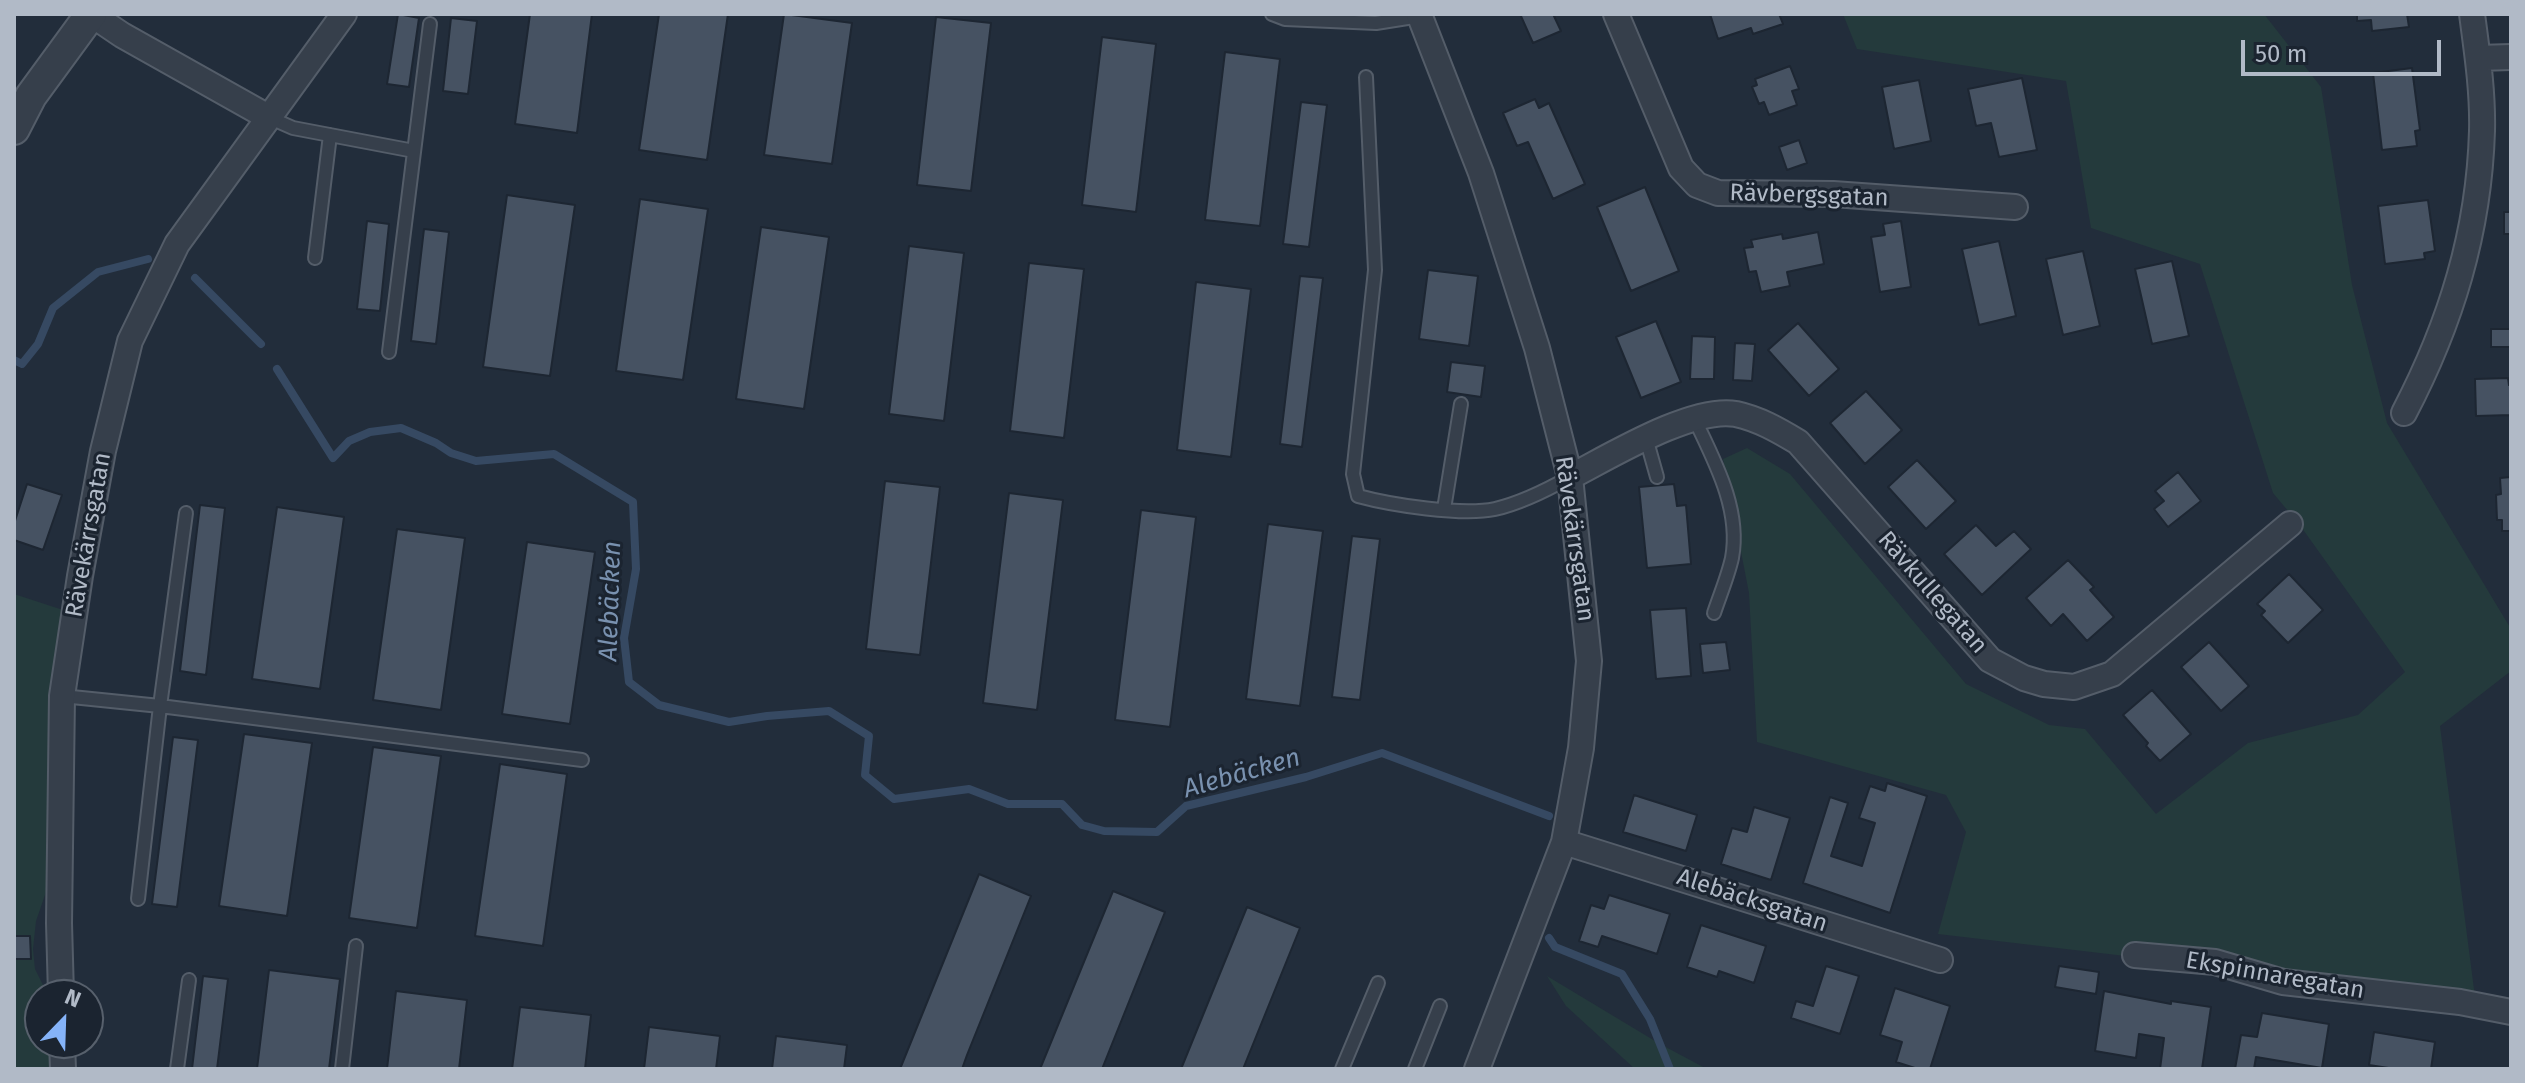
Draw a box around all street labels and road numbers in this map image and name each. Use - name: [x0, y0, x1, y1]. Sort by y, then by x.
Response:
- street label: Rävbergsgatan: [1729, 179, 1889, 213]
- street label: Rävekärrsgatan: [60, 450, 118, 620]
- street label: Rävekärrsgatan: [1548, 454, 1600, 624]
- street label: Rävkullegatan: [1871, 526, 1993, 660]
- street label: Alebäcksgatan: [1673, 863, 1831, 939]
- street label: Ekspinnaregatan: [2184, 946, 2366, 1006]

